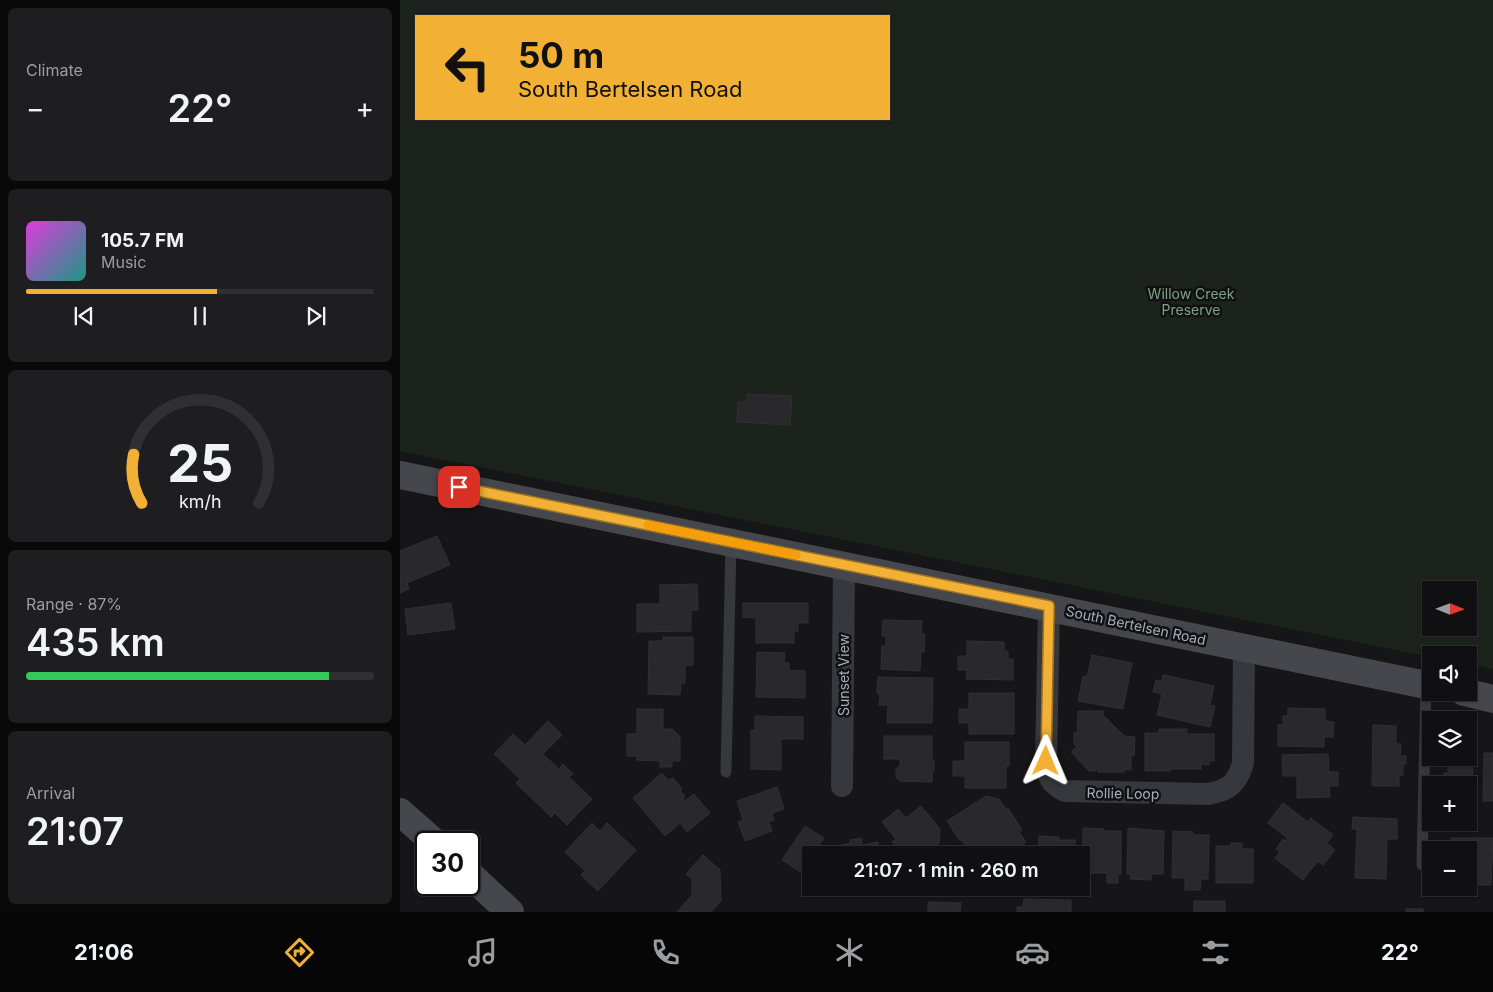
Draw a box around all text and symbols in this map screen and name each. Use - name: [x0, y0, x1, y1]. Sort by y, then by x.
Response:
- text: 50 m: [518, 34, 604, 76]
- icon: left: [435, 35, 500, 100]
- text: Climate: [26, 60, 83, 80]
- text: South Bertelsen Road: [518, 76, 742, 102]
- text: 22°: [168, 85, 232, 131]
- text: −: [26, 91, 45, 125]
- text: +: [355, 91, 374, 125]
- text: 105.7 FM: [101, 229, 184, 252]
- text: Music: [101, 252, 146, 272]
- park label: Willow Creek Preserve: [1148, 285, 1235, 318]
- icon: previous: [70, 302, 98, 330]
- icon: pause: [186, 302, 214, 330]
- icon: next: [302, 302, 330, 330]
- text: 25: [167, 432, 233, 495]
- pin: [438, 466, 480, 508]
- icon: arrive: [445, 473, 473, 501]
- text: km/h: [179, 491, 221, 512]
- north arrow: [1422, 581, 1478, 636]
- map controls: [1422, 581, 1477, 896]
- text: Range · 87%: [26, 594, 122, 614]
- street label: South Bertelsen Road: [1064, 602, 1208, 648]
- text: 435 km: [26, 619, 165, 665]
- street label: Sunset View: [835, 634, 852, 716]
- button: sound: [1422, 646, 1477, 701]
- button: layers: [1422, 711, 1477, 766]
- position arrow: [1019, 734, 1071, 786]
- button: +: [1422, 776, 1477, 831]
- text: Arrival: [26, 783, 75, 803]
- street label: Rollie Loop: [1086, 784, 1160, 802]
- text: 21:07: [26, 808, 124, 854]
- speed limit sign: 30: [415, 831, 480, 896]
- button: −: [1422, 841, 1477, 896]
- text: 21:07 · 1 min · 260 m: [853, 859, 1039, 882]
- icon: directions: [282, 935, 317, 970]
- icon: music: [465, 935, 500, 970]
- icon: phone: [648, 935, 683, 970]
- icon: climate: [832, 935, 867, 970]
- icon: car: [1015, 935, 1050, 970]
- icon: filters: [1198, 935, 1233, 970]
- text: 21:06: [74, 939, 134, 965]
- text: 22°: [1381, 939, 1419, 965]

